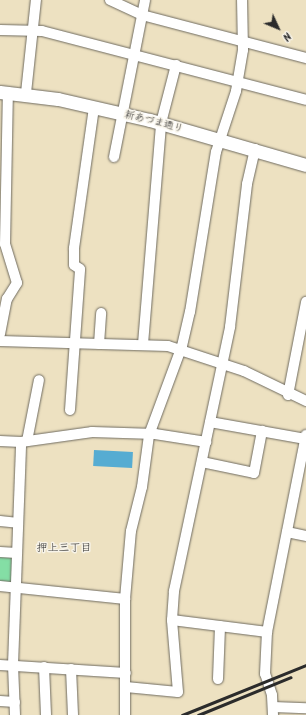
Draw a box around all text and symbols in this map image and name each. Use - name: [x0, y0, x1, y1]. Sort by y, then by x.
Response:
- north arrow: [258, 8, 298, 48]
- text: N: [278, 28, 296, 45]
- street label: 新あづま通り: [123, 109, 185, 135]
- district label: 押上三丁目: [37, 541, 91, 555]

